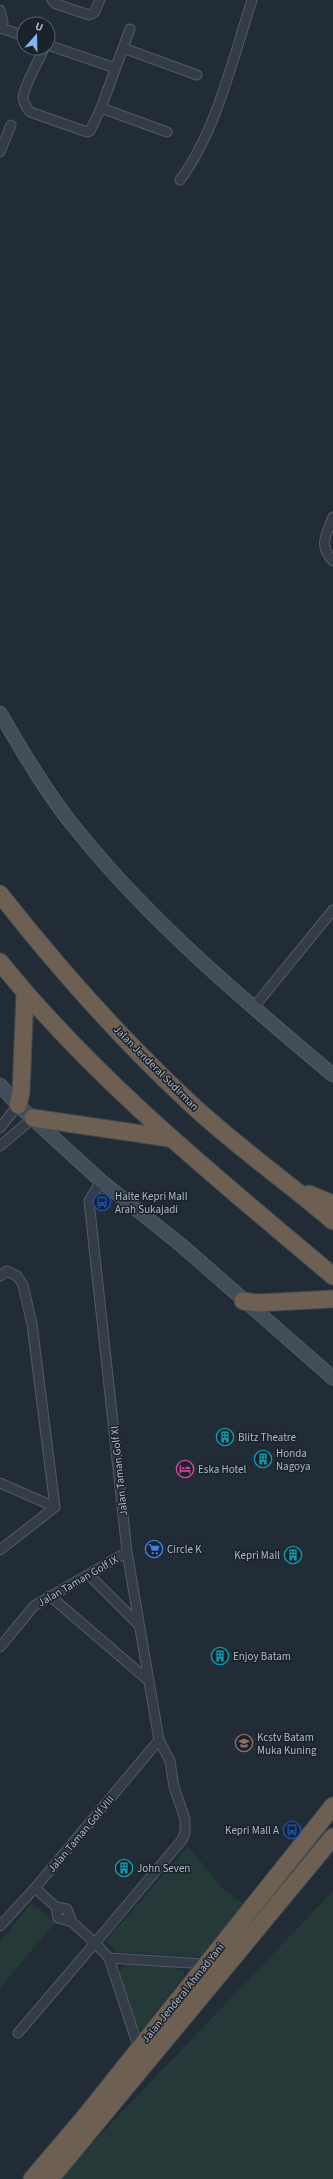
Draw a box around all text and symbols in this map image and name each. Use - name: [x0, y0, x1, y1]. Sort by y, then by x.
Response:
- north arrow: [16, 16, 56, 56]
- text: U: [33, 19, 45, 35]
- street label: Jalan Jenderal Sudirman: [110, 1022, 202, 1114]
- place label: Halte Kepri Mall Arah Sukajadi: [115, 1189, 188, 1217]
- bus stop icon: Halte Kepri Mall Arah Sukajadi: [92, 1192, 112, 1212]
- street label: Jalan Taman Golf XI: [107, 1425, 131, 1517]
- building icon: Blitz Theatre: [215, 1427, 235, 1447]
- place label: Blitz Theatre: [238, 1430, 297, 1445]
- place label: Honda Nagoya: [276, 1446, 310, 1474]
- building icon: Honda Nagoya: [253, 1449, 273, 1469]
- hotel icon: Eska Hotel: [175, 1459, 195, 1479]
- place label: Eska Hotel: [198, 1462, 246, 1477]
- supermarket icon: Circle K: [144, 1539, 164, 1559]
- place label: Circle K: [167, 1542, 202, 1557]
- building icon: Kepri Mall: [283, 1545, 303, 1565]
- place label: Kepri Mall: [234, 1548, 280, 1563]
- street label: Jalan Taman Golf IX: [35, 1552, 121, 1610]
- building icon: Enjoy Batam: [210, 1646, 230, 1666]
- place label: Enjoy Batam: [233, 1649, 291, 1664]
- place label: Kcstv Batam Muka Kuning: [257, 1730, 317, 1758]
- school or university icon: Kcstv Batam Muka Kuning: [234, 1733, 254, 1753]
- street label: Jalan Taman Golf VIII: [44, 1792, 118, 1876]
- bus stop icon: Kepri Mall A: [282, 1820, 302, 1840]
- place label: Kepri Mall A: [225, 1823, 279, 1838]
- building icon: John Seven: [114, 1858, 134, 1878]
- place label: John Seven: [137, 1861, 190, 1876]
- street label: Jalan Jenderal Ahmad Yani: [138, 1940, 228, 2046]

